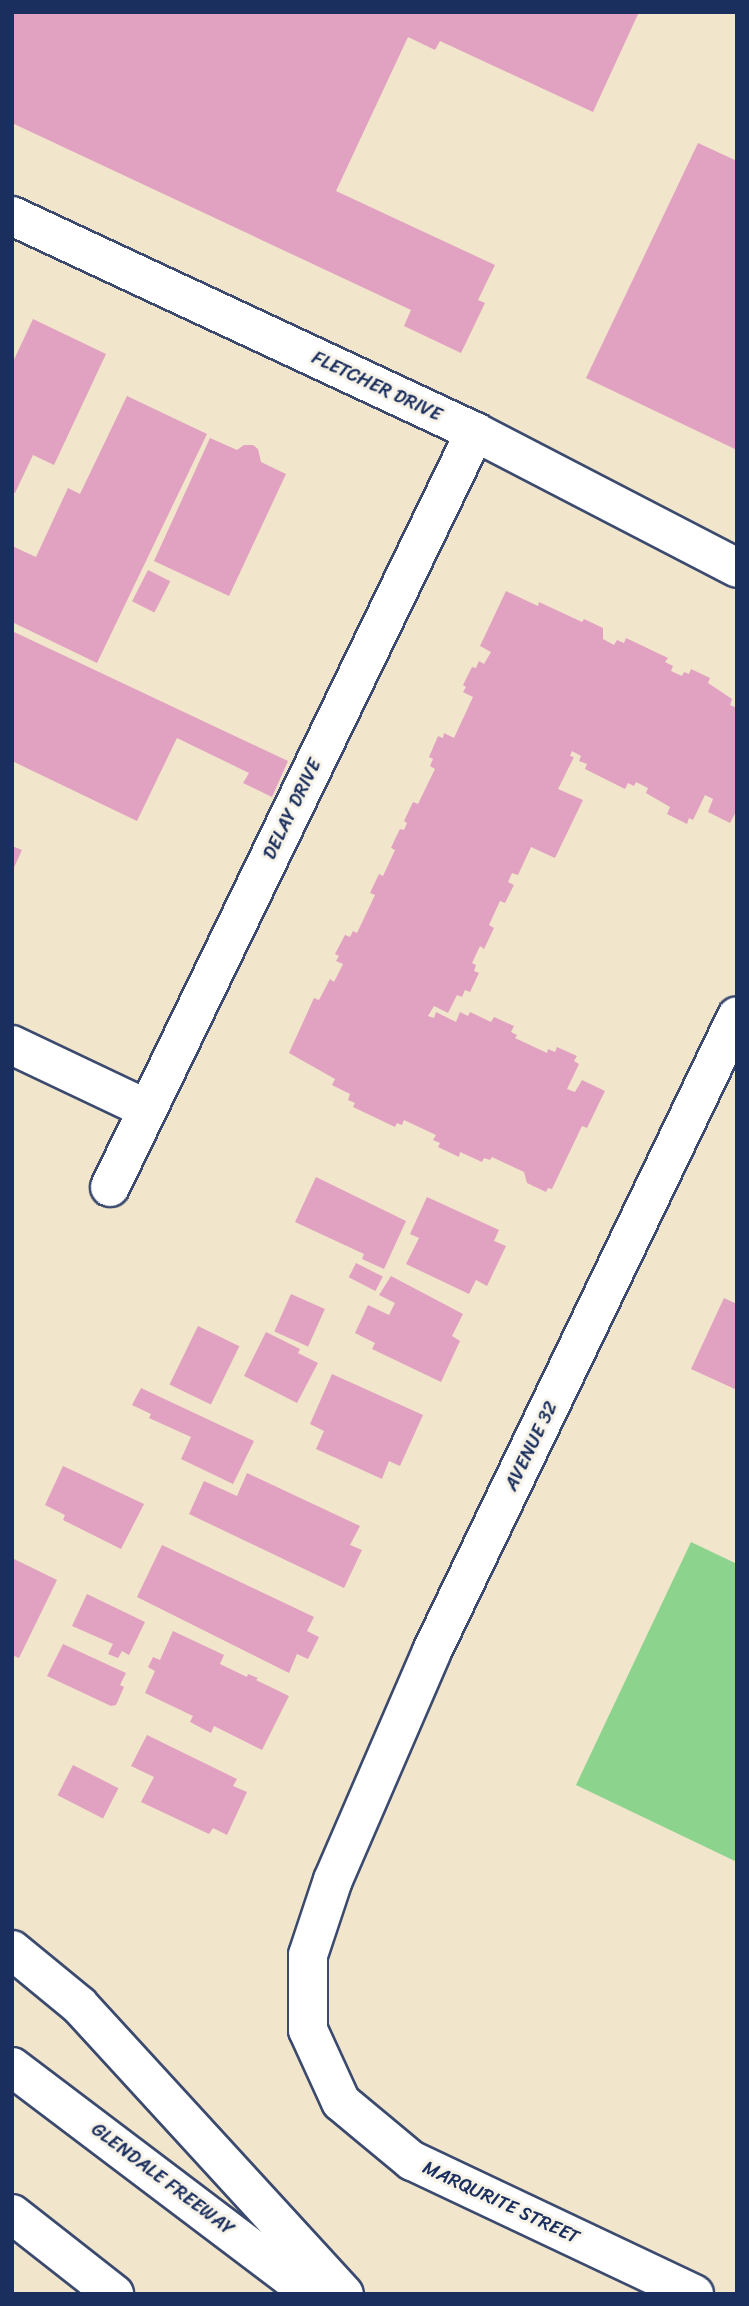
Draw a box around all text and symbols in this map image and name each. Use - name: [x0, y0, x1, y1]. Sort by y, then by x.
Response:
- street label: FLETCHER DRIVE: [308, 346, 446, 426]
- street label: DELAY DRIVE: [257, 754, 327, 864]
- street label: AVENUE 32: [500, 1398, 562, 1494]
- street label: GLENDALE FREEWAY: [87, 2118, 239, 2240]
- street label: MARQURITE STREET: [418, 2155, 584, 2249]

